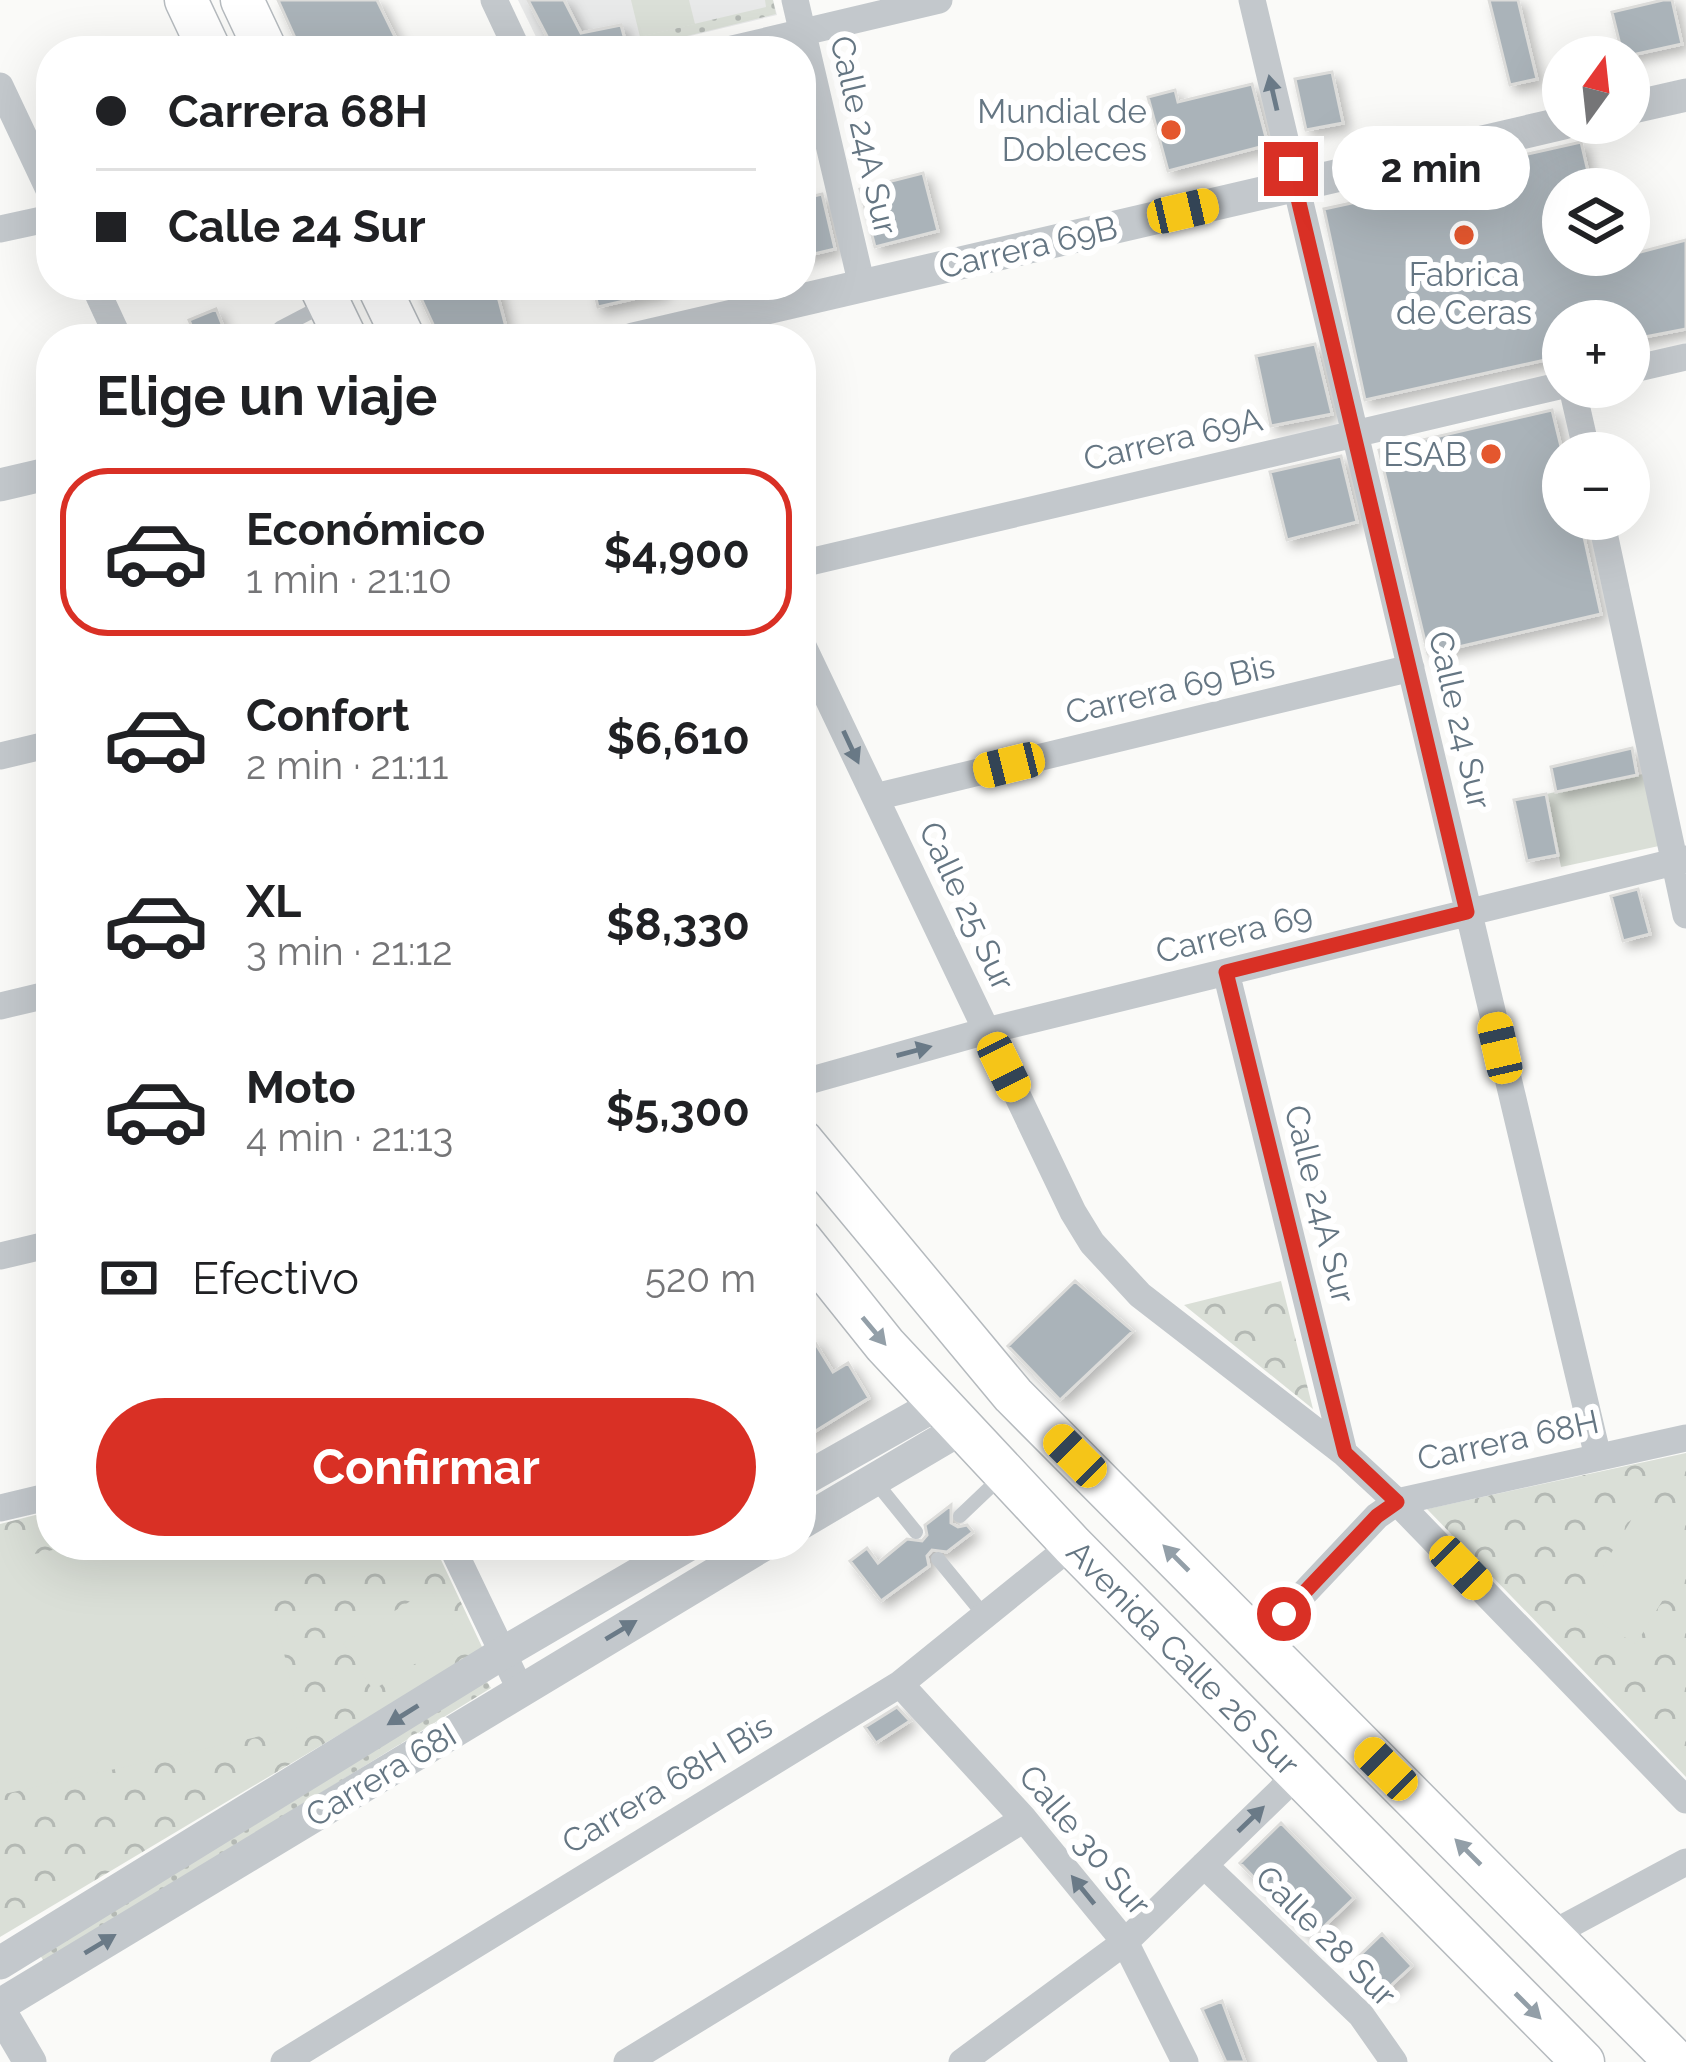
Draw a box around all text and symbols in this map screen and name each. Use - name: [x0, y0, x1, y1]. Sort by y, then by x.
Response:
- street label: Calle 24A Sur: [822, 32, 906, 238]
- north arrow: [1542, 36, 1650, 144]
- map controls: [1542, 36, 1650, 540]
- one-way arrow: [1263, 73, 1282, 111]
- text: Carrera 68H: [168, 85, 428, 138]
- place label: Mundial de Dobleces: [977, 92, 1147, 169]
- marker: Mundial de Dobleces: [1158, 117, 1184, 143]
- callout: 2 min: [1333, 127, 1531, 211]
- route end: [1264, 142, 1318, 196]
- text: 2 min: [1380, 145, 1482, 191]
- button: layers: [1542, 168, 1650, 276]
- car: [1144, 185, 1222, 237]
- text: Calle 24 Sur: [168, 200, 426, 253]
- street label: Carrera 69B: [935, 208, 1121, 286]
- marker: Fabrica de Ceras: [1451, 222, 1477, 248]
- place label: Fabrica de Ceras: [1396, 255, 1532, 332]
- button: +: [1542, 300, 1650, 408]
- text: Elige un viaje: [96, 364, 437, 428]
- street label: Carrera 69A: [1080, 400, 1266, 478]
- button: −: [1542, 432, 1650, 540]
- place label: ESAB: [1383, 435, 1467, 474]
- marker: ESAB: [1478, 441, 1504, 467]
- icon: car: [102, 498, 210, 606]
- text: Económico: [246, 503, 485, 556]
- text: $4,900: [604, 526, 750, 579]
- text: 1 min · 21:10: [246, 556, 452, 602]
- street label: Calle 24 Sur: [1421, 627, 1499, 813]
- street label: Carrera 69 Bis: [1062, 646, 1278, 732]
- icon: car: [102, 684, 210, 792]
- text: Confort: [246, 689, 409, 742]
- text: $6,610: [607, 712, 750, 765]
- one-way arrow: [841, 730, 861, 765]
- car: [970, 739, 1048, 791]
- text: 2 min · 21:11: [246, 742, 448, 788]
- street label: Calle 25 Sur: [911, 816, 1023, 997]
- icon: car: [102, 870, 210, 978]
- text: XL: [246, 875, 301, 928]
- street label: Carrera 69: [1152, 895, 1316, 971]
- text: $8,330: [606, 898, 750, 951]
- text: 3 min · 21:12: [246, 928, 452, 974]
- car: [1474, 1009, 1526, 1087]
- car: [972, 1027, 1036, 1107]
- one-way arrow: [896, 1041, 933, 1060]
- icon: car: [102, 1056, 210, 1164]
- text: Moto: [246, 1061, 356, 1114]
- text: $5,300: [606, 1084, 750, 1137]
- street label: Calle 24A Sur: [1277, 1101, 1364, 1307]
- text: 4 min · 21:13: [246, 1114, 453, 1160]
- icon: cash: [96, 1245, 162, 1311]
- text: Efectivo: [192, 1252, 359, 1305]
- text: 520 m: [645, 1255, 756, 1301]
- one-way arrow: [861, 1316, 887, 1346]
- button: Confirmar: [96, 1398, 756, 1536]
- street label: Carrera 68H: [1414, 1402, 1602, 1478]
- car: [1037, 1418, 1113, 1494]
- car: [1423, 1530, 1499, 1606]
- street label: Avenida Calle 26 Sur: [1059, 1532, 1308, 1784]
- one-way arrow: [1162, 1544, 1190, 1572]
- route start: [1257, 1587, 1311, 1641]
- one-way arrow: [604, 1620, 638, 1641]
- one-way arrow: [386, 1704, 420, 1725]
- street label: Carrera 68H Bis: [555, 1706, 779, 1862]
- street label: Carrera 68I: [299, 1715, 463, 1835]
- car: [1348, 1731, 1424, 1807]
- street label: Calle 30 Sur: [1011, 1757, 1159, 1923]
- one-way arrow: [1237, 1805, 1265, 1833]
- one-way arrow: [1454, 1838, 1482, 1866]
- street label: Calle 28 Sur: [1248, 1858, 1405, 2015]
- one-way arrow: [1070, 1875, 1096, 1906]
- one-way arrow: [83, 1935, 117, 1956]
- one-way arrow: [1514, 1992, 1542, 2020]

